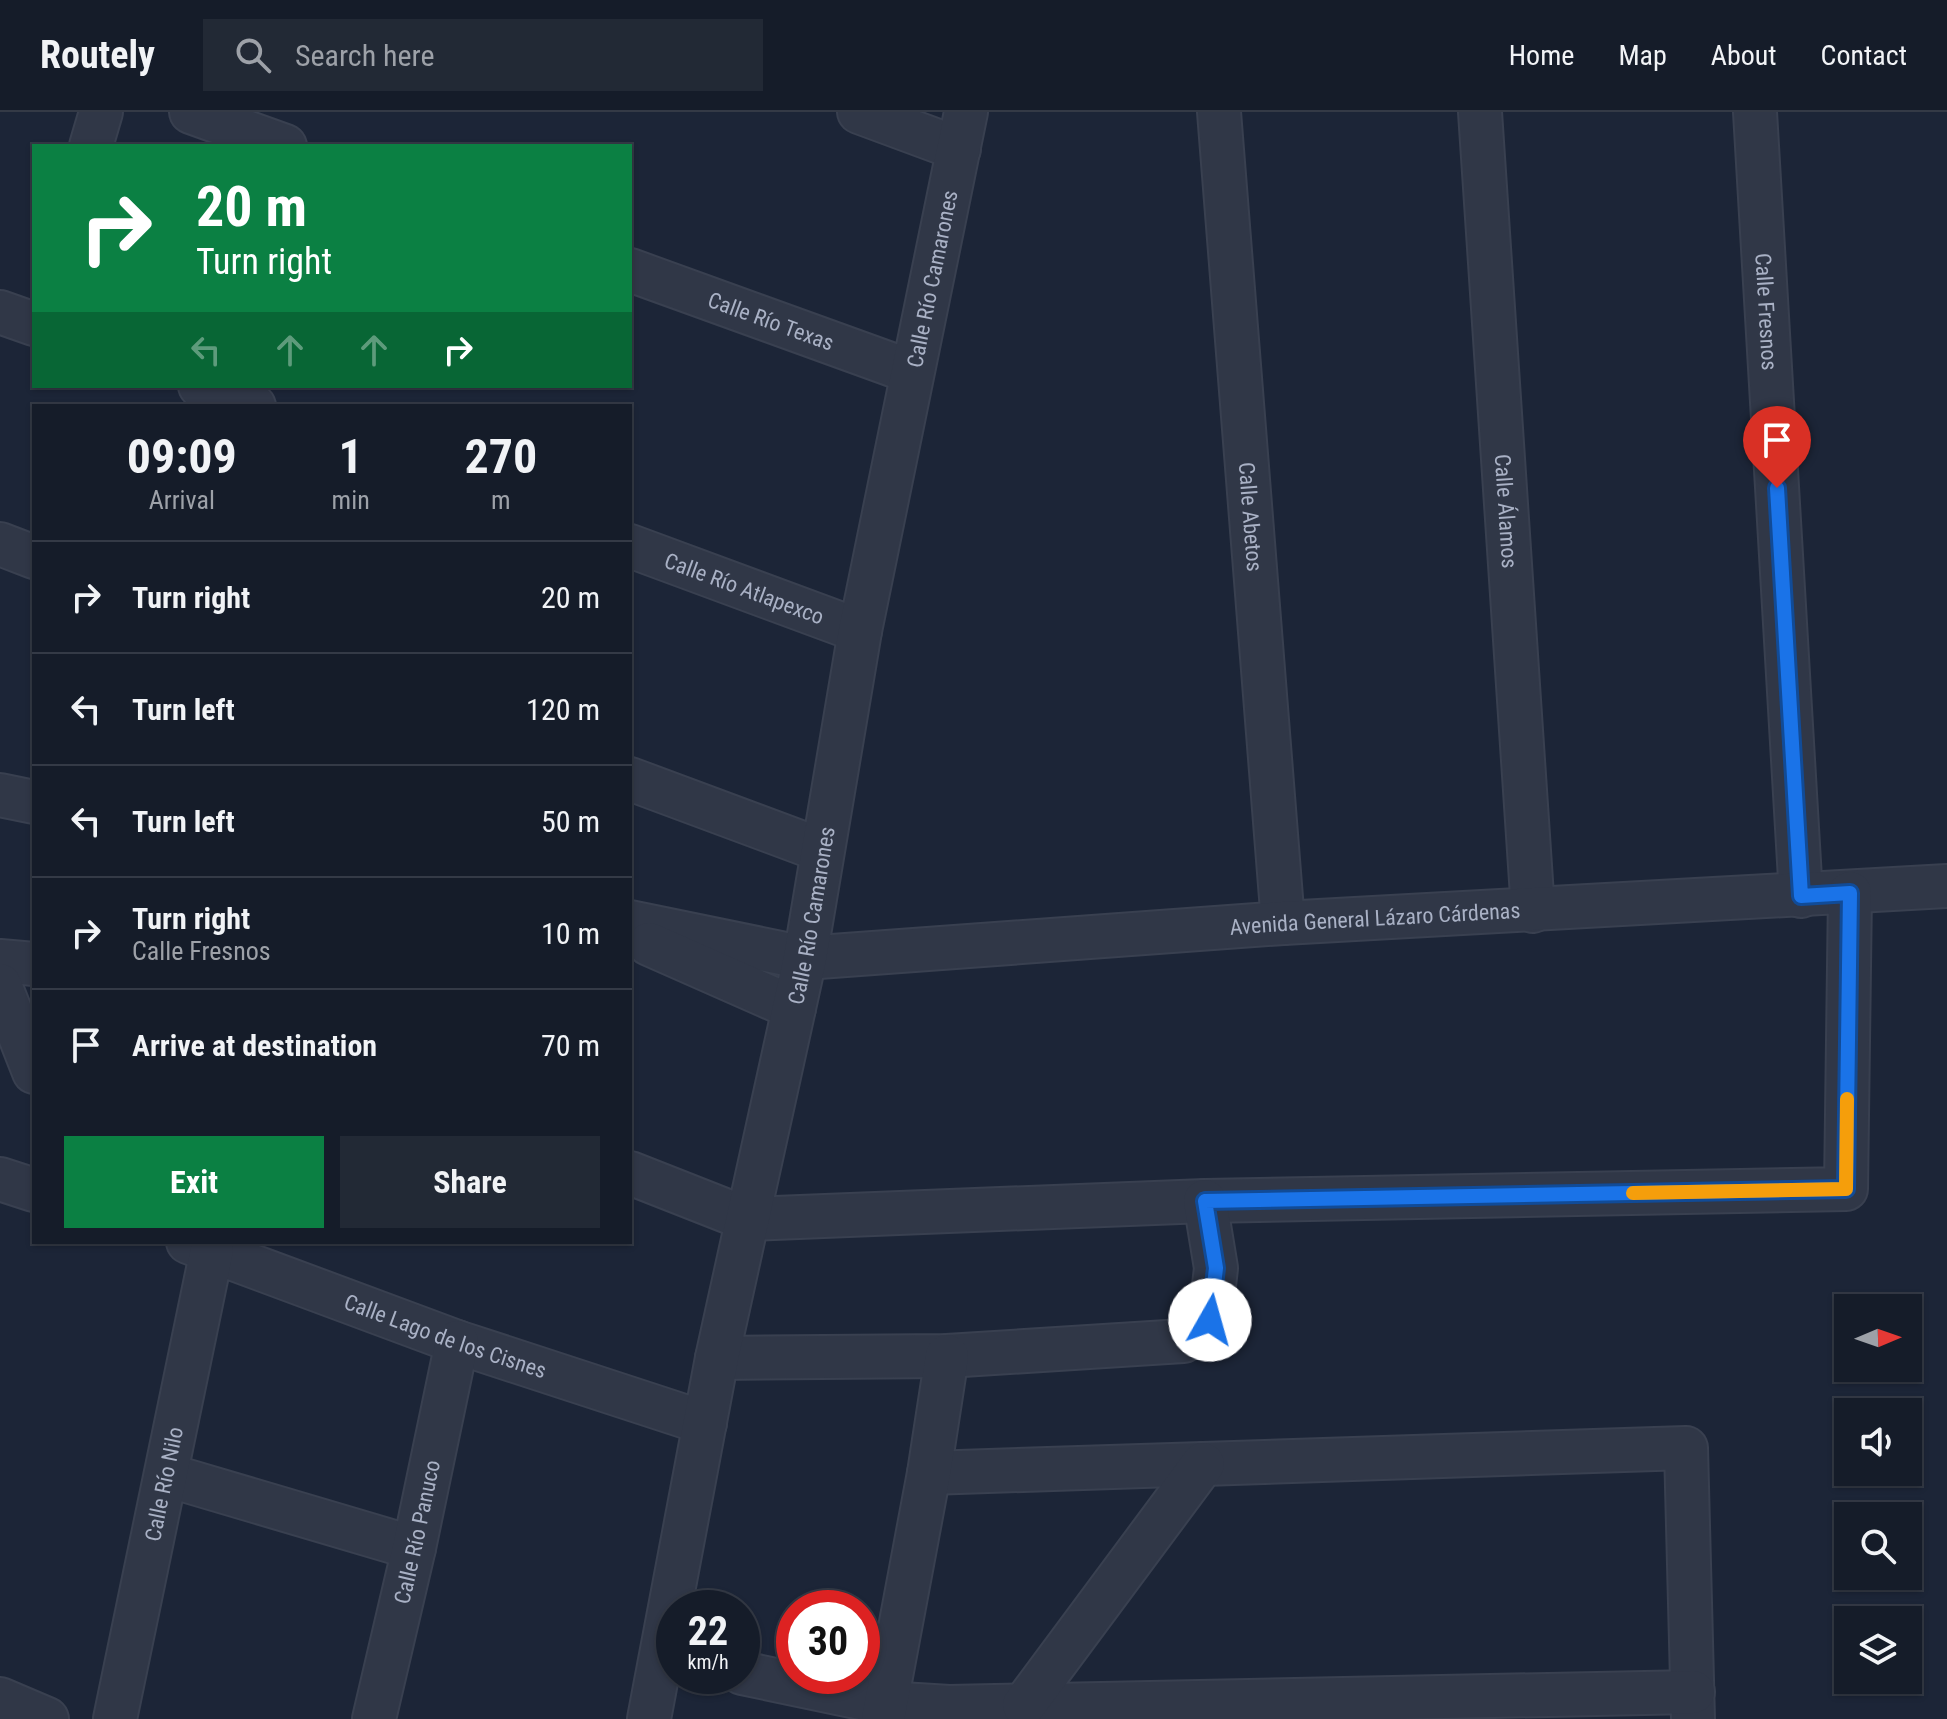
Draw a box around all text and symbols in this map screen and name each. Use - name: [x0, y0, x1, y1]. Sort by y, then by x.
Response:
- search box: [203, 19, 763, 91]
- text: Routely: [40, 33, 155, 77]
- icon: search: [231, 33, 275, 77]
- text: Search here: [295, 38, 435, 73]
- text: Home: [1509, 39, 1574, 72]
- text: Map: [1618, 39, 1667, 72]
- text: About: [1711, 39, 1777, 72]
- text: Contact: [1821, 39, 1907, 72]
- text: 20 m: [196, 174, 307, 240]
- icon: right: [64, 176, 168, 280]
- street label: Calle Río Camarones: [902, 188, 963, 370]
- text: Turn right: [196, 241, 332, 283]
- street label: Calle Fresnos: [1750, 252, 1782, 371]
- street label: Calle Río Texas: [705, 287, 837, 356]
- icon: left: [184, 328, 228, 372]
- icon: ahead: [268, 328, 312, 372]
- icon: ahead: [352, 328, 396, 372]
- icon: right: [436, 328, 480, 372]
- pin: [1743, 406, 1811, 488]
- icon: arrive: [1755, 418, 1799, 462]
- text: 09:09: [127, 428, 237, 485]
- text: 1: [339, 428, 363, 485]
- text: 270: [464, 428, 537, 485]
- street label: Calle Álamos: [1490, 453, 1522, 569]
- street label: Calle Abetos: [1234, 461, 1267, 572]
- text: Arrival: [149, 485, 215, 515]
- text: min: [332, 485, 370, 515]
- text: m: [491, 485, 511, 515]
- street label: Calle Río Atlapexco: [661, 548, 827, 630]
- icon: right: [64, 575, 108, 619]
- text: Turn right: [132, 580, 250, 615]
- text: 20 m: [541, 580, 600, 615]
- icon: left: [64, 687, 108, 731]
- text: Turn left: [132, 692, 235, 727]
- text: 120 m: [526, 692, 600, 727]
- icon: left: [64, 799, 108, 843]
- text: Turn left: [132, 804, 235, 839]
- text: 50 m: [541, 804, 600, 839]
- street label: Calle Río Camarones: [783, 825, 840, 1007]
- street label: Avenida General Lázaro Cárdenas: [1229, 898, 1521, 940]
- text: Turn right: [132, 901, 250, 936]
- icon: right: [64, 911, 108, 955]
- text: 10 m: [541, 916, 600, 951]
- text: Calle Fresnos: [132, 936, 271, 966]
- icon: arrive: [64, 1023, 108, 1067]
- text: Arrive at destination: [132, 1028, 377, 1063]
- text: 70 m: [541, 1028, 600, 1063]
- button: Exit: [64, 1136, 324, 1228]
- button: Share: [340, 1136, 600, 1228]
- position arrow: [1168, 1278, 1252, 1362]
- street label: Calle Lago de los Cisnes: [341, 1289, 549, 1383]
- north arrow: [1834, 1294, 1922, 1382]
- map controls: [1834, 1294, 1922, 1694]
- button: sound: [1834, 1398, 1922, 1486]
- street label: Calle Río Nilo: [140, 1425, 188, 1544]
- street label: Calle Río Panuco: [389, 1458, 445, 1606]
- button: search: [1834, 1502, 1922, 1590]
- speed limit sign: 30: [776, 1590, 880, 1694]
- button: layers: [1834, 1606, 1922, 1694]
- text: 22: [688, 1608, 728, 1655]
- text: km/h: [687, 1650, 729, 1674]

